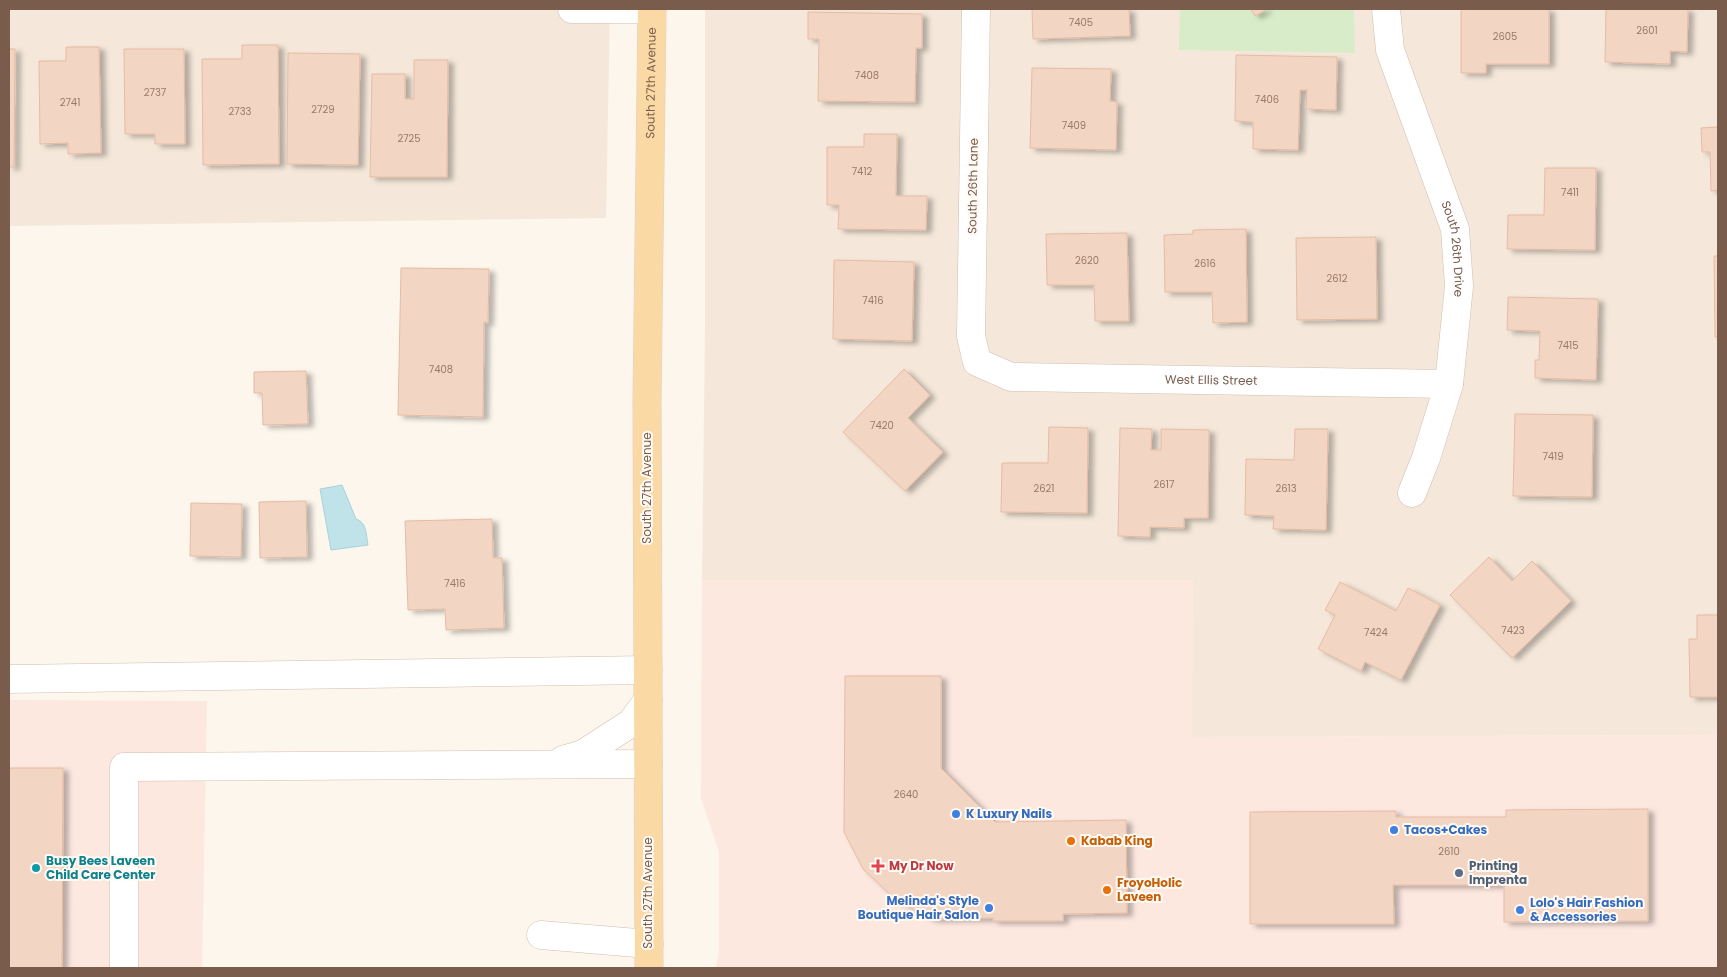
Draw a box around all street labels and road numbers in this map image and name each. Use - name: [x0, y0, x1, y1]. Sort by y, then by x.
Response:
- street label: South 27th Avenue: [641, 27, 660, 139]
- street label: South 26th Lane: [963, 138, 982, 234]
- street label: South 26th Drive: [1437, 198, 1468, 298]
- street label: West Ellis Street: [1165, 370, 1258, 389]
- street label: South 27th Avenue: [638, 432, 655, 544]
- street label: South 27th Avenue: [639, 837, 656, 949]

